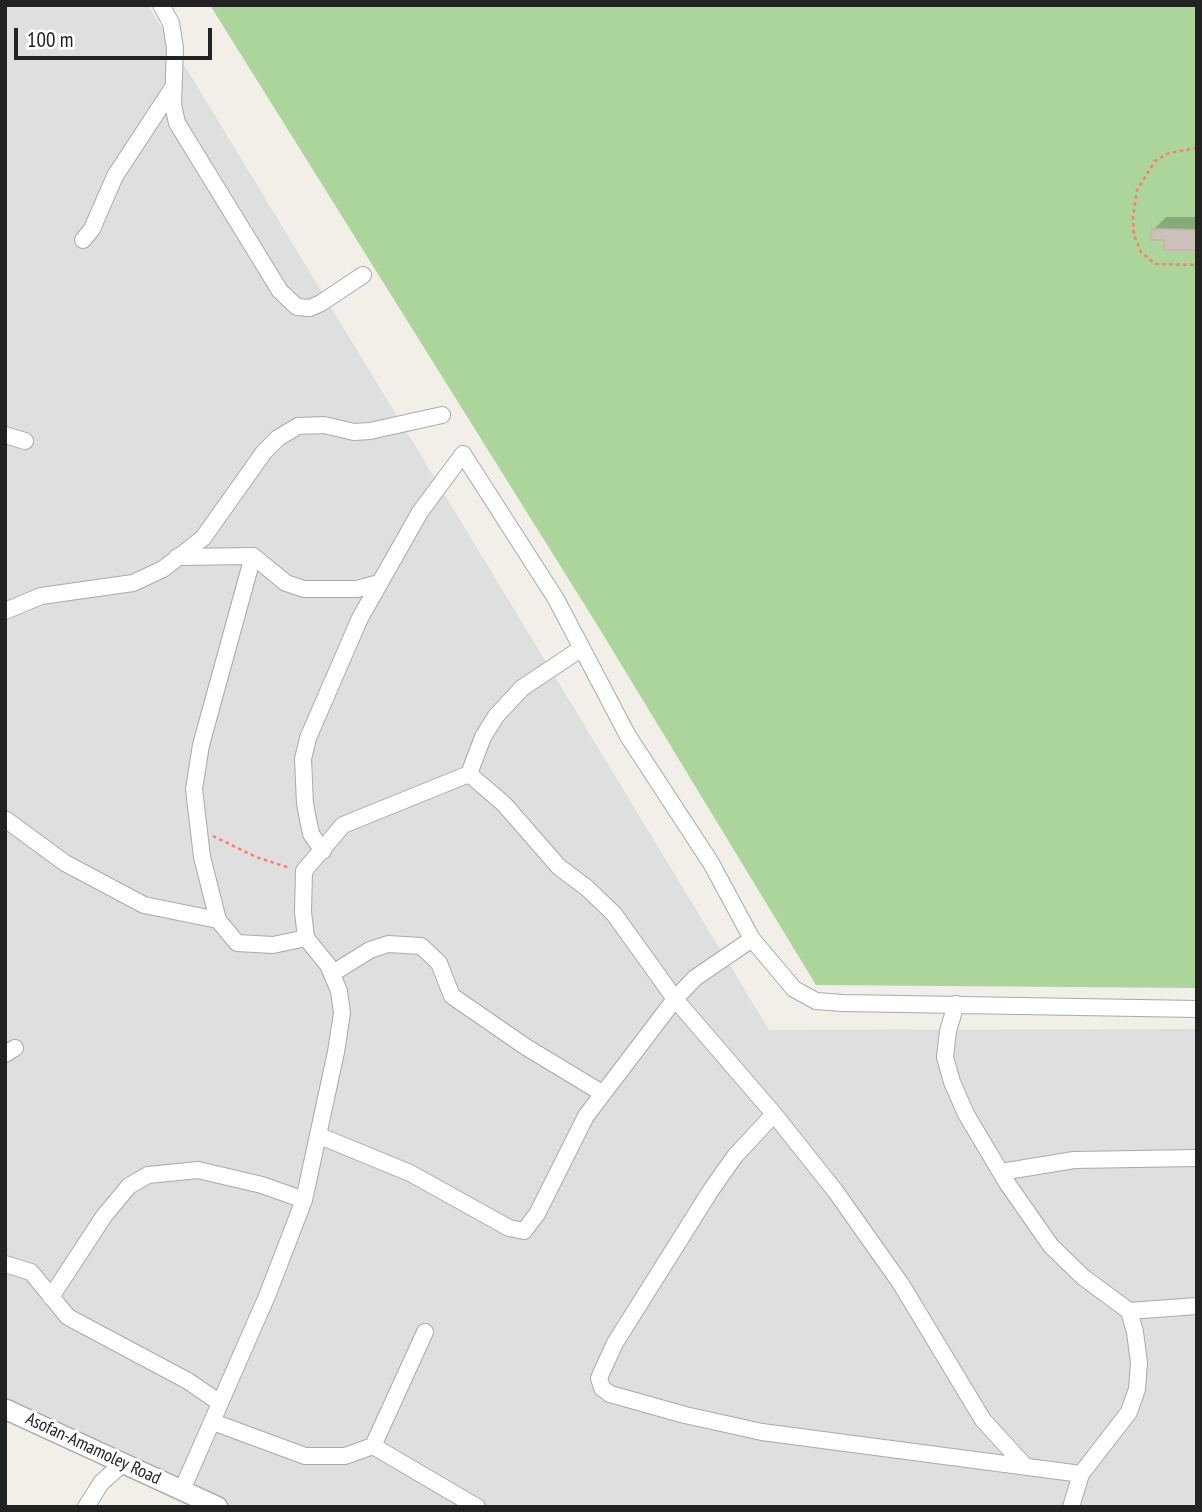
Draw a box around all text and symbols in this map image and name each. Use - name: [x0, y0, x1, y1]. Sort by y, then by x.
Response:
- scale bar: [18, 14, 215, 58]
- text: 100 m: [27, 26, 73, 53]
- street label: Asofan-Amamoley Road: [22, 1408, 164, 1490]

